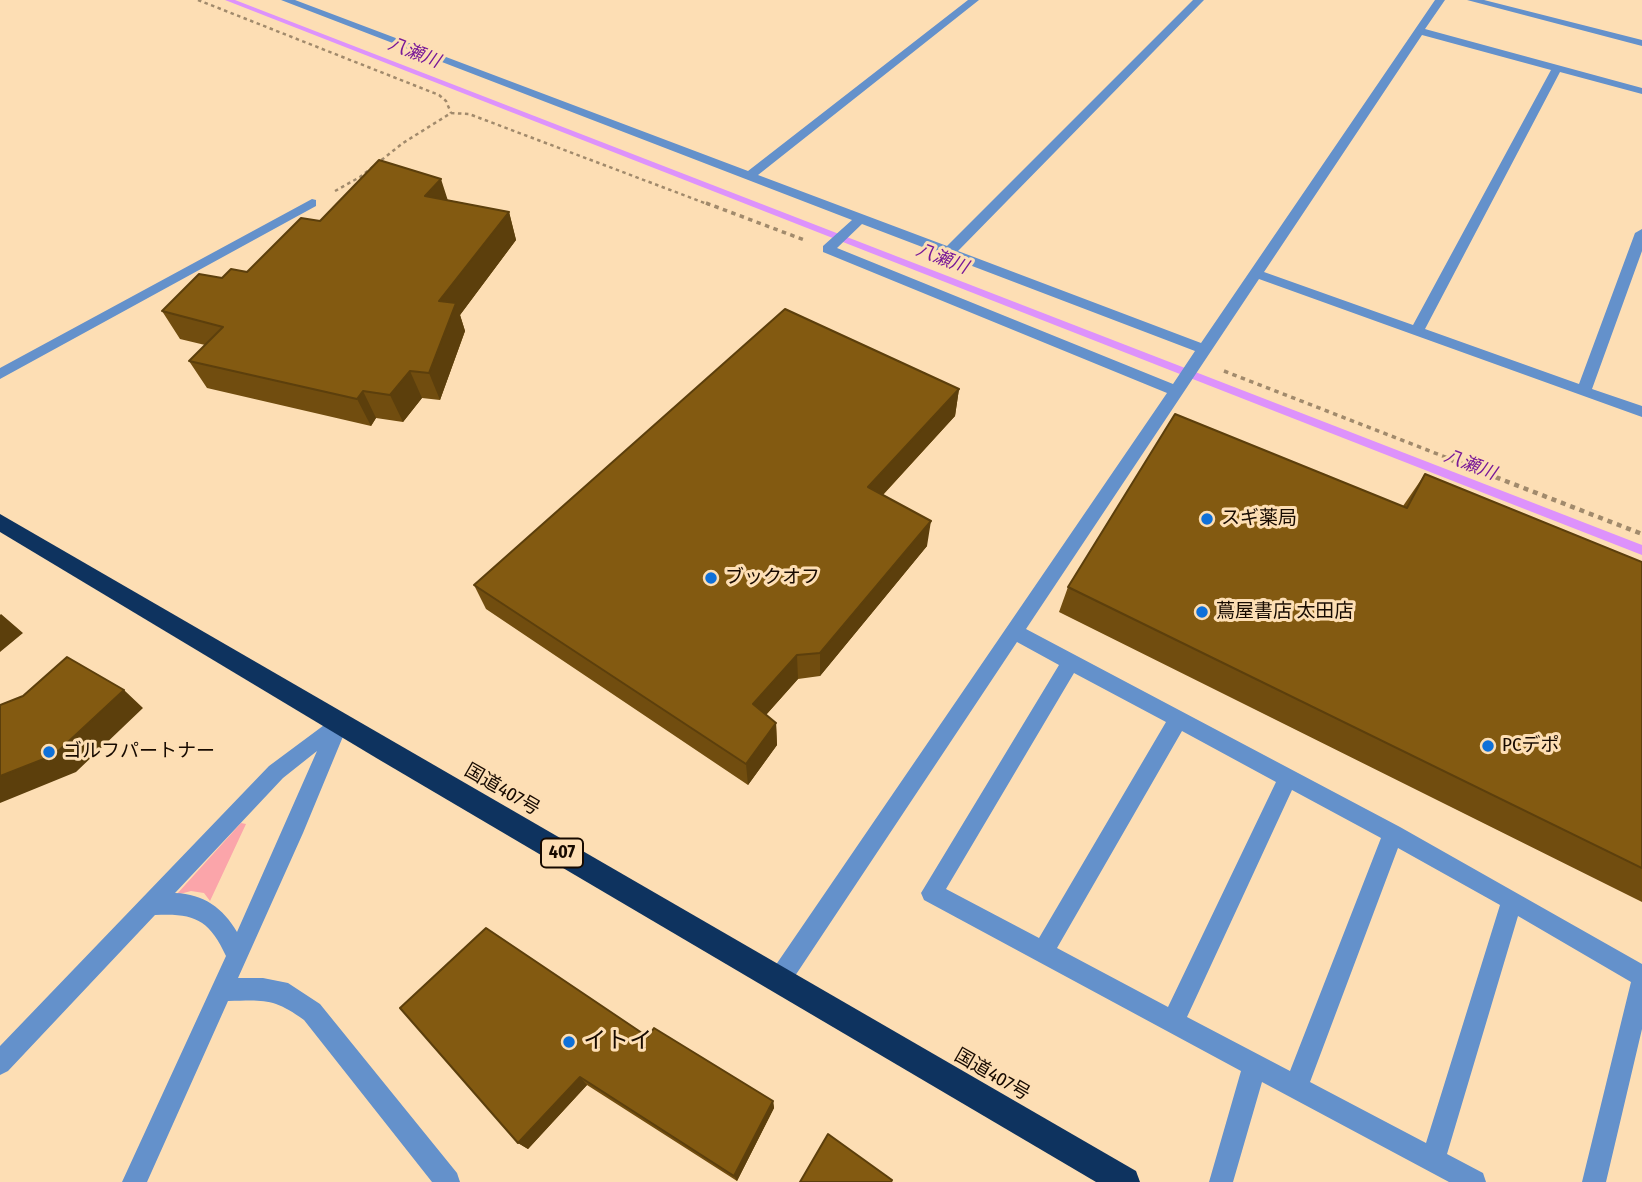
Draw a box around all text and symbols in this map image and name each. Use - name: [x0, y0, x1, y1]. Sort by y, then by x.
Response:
- water label: 八瀬川: [385, 33, 443, 73]
- water label: 八瀬川: [913, 239, 971, 279]
- water label: 八瀬川: [1441, 445, 1499, 485]
- place label: スギ薬局: [1221, 508, 1297, 530]
- marker: スギ薬局: [1199, 511, 1215, 527]
- place label: ブックオフ: [725, 567, 820, 589]
- marker: ブックオフ: [703, 570, 719, 586]
- place label: 蔦屋書店 太田店: [1216, 601, 1353, 623]
- marker: 蔦屋書店 太田店: [1194, 604, 1210, 620]
- place label: PCデポ: [1502, 735, 1560, 757]
- marker: PCデポ: [1480, 738, 1496, 754]
- place label: ゴルフパートナー: [63, 741, 215, 763]
- marker: ゴルフパートナー: [41, 744, 57, 760]
- street label: 国道407号: [460, 759, 544, 821]
- road number: 407: [541, 838, 583, 868]
- place label: イトイ: [583, 1028, 652, 1056]
- marker: イトイ: [561, 1034, 577, 1050]
- street label: 国道407号: [950, 1044, 1034, 1106]

